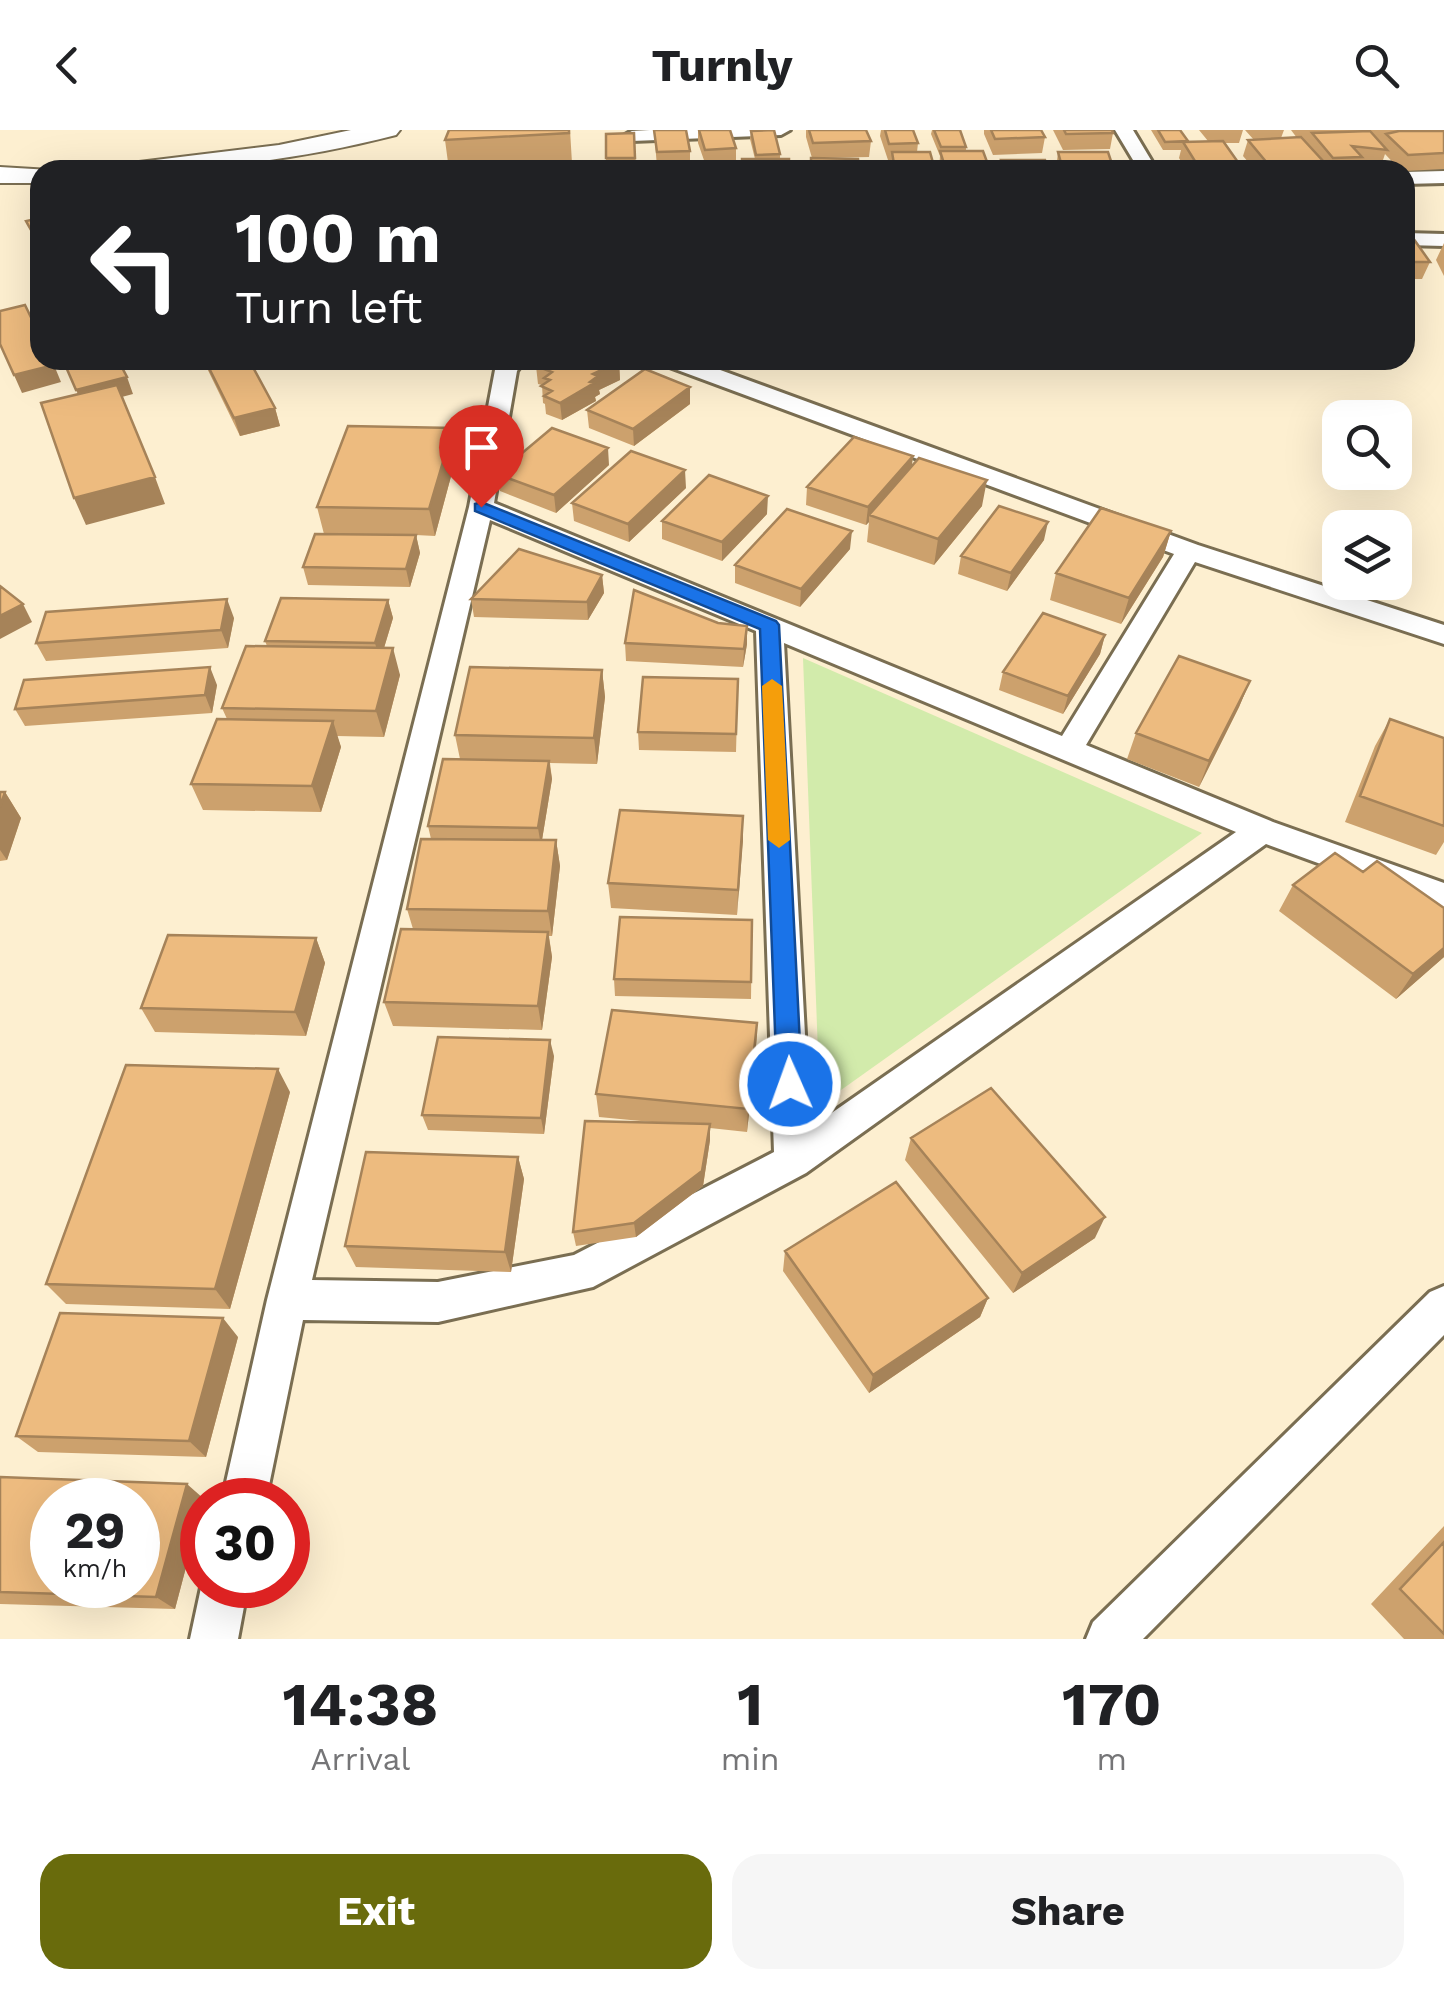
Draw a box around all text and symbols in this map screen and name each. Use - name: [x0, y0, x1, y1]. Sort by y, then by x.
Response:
- icon: back: [40, 38, 95, 93]
- icon: search: [1349, 38, 1404, 93]
- text: Turnly: [651, 39, 793, 92]
- text: 100 m: [235, 197, 441, 279]
- icon: left: [70, 200, 200, 330]
- text: Turn left: [235, 281, 422, 334]
- map controls: [1322, 400, 1412, 600]
- button: search: [1322, 400, 1412, 490]
- pin: [439, 405, 524, 508]
- icon: arrive: [454, 420, 509, 475]
- button: layers: [1322, 510, 1412, 600]
- position arrow: [738, 1032, 842, 1136]
- speed limit sign: 30: [180, 1478, 310, 1608]
- text: 29: [65, 1501, 125, 1560]
- text: km/h: [63, 1554, 127, 1583]
- text: 14:38: [282, 1669, 438, 1740]
- text: 1: [737, 1669, 763, 1740]
- text: 170: [1062, 1669, 1162, 1740]
- text: Arrival: [310, 1740, 410, 1778]
- text: min: [721, 1740, 780, 1778]
- text: m: [1097, 1740, 1127, 1778]
- button: Exit: [40, 1854, 712, 1969]
- button: Share: [732, 1854, 1404, 1969]

